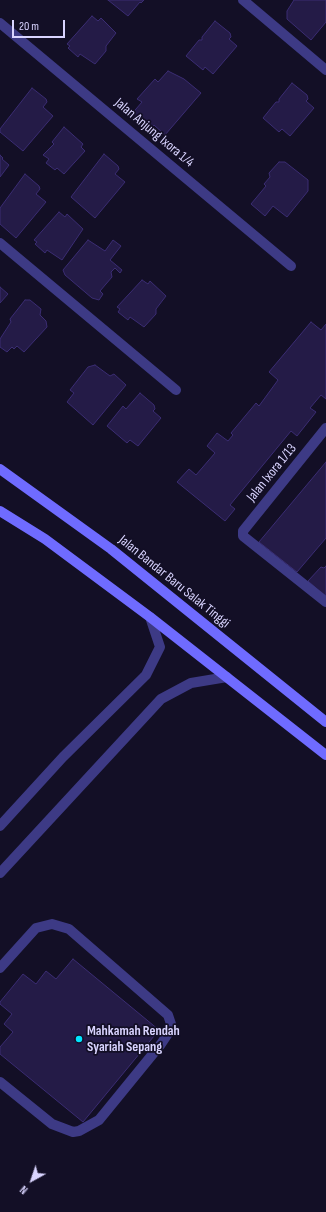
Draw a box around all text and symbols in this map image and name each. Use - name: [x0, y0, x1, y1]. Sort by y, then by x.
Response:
- scale bar: [14, 12, 67, 38]
- text: 20 m: [19, 19, 39, 34]
- street label: Jalan Anjung Ixora 1/4: [111, 95, 197, 171]
- street label: Jalan Ixora 1/13: [244, 441, 300, 505]
- street label: Jalan Bandar Baru Salak Tinggi: [115, 532, 233, 632]
- place label: Mahkamah Rendah Syariah Sepang: [87, 1023, 180, 1056]
- marker: Mahkamah Rendah Syariah Sepang: [74, 1034, 84, 1044]
- north arrow: [12, 1160, 52, 1200]
- text: N: [18, 1183, 30, 1196]

